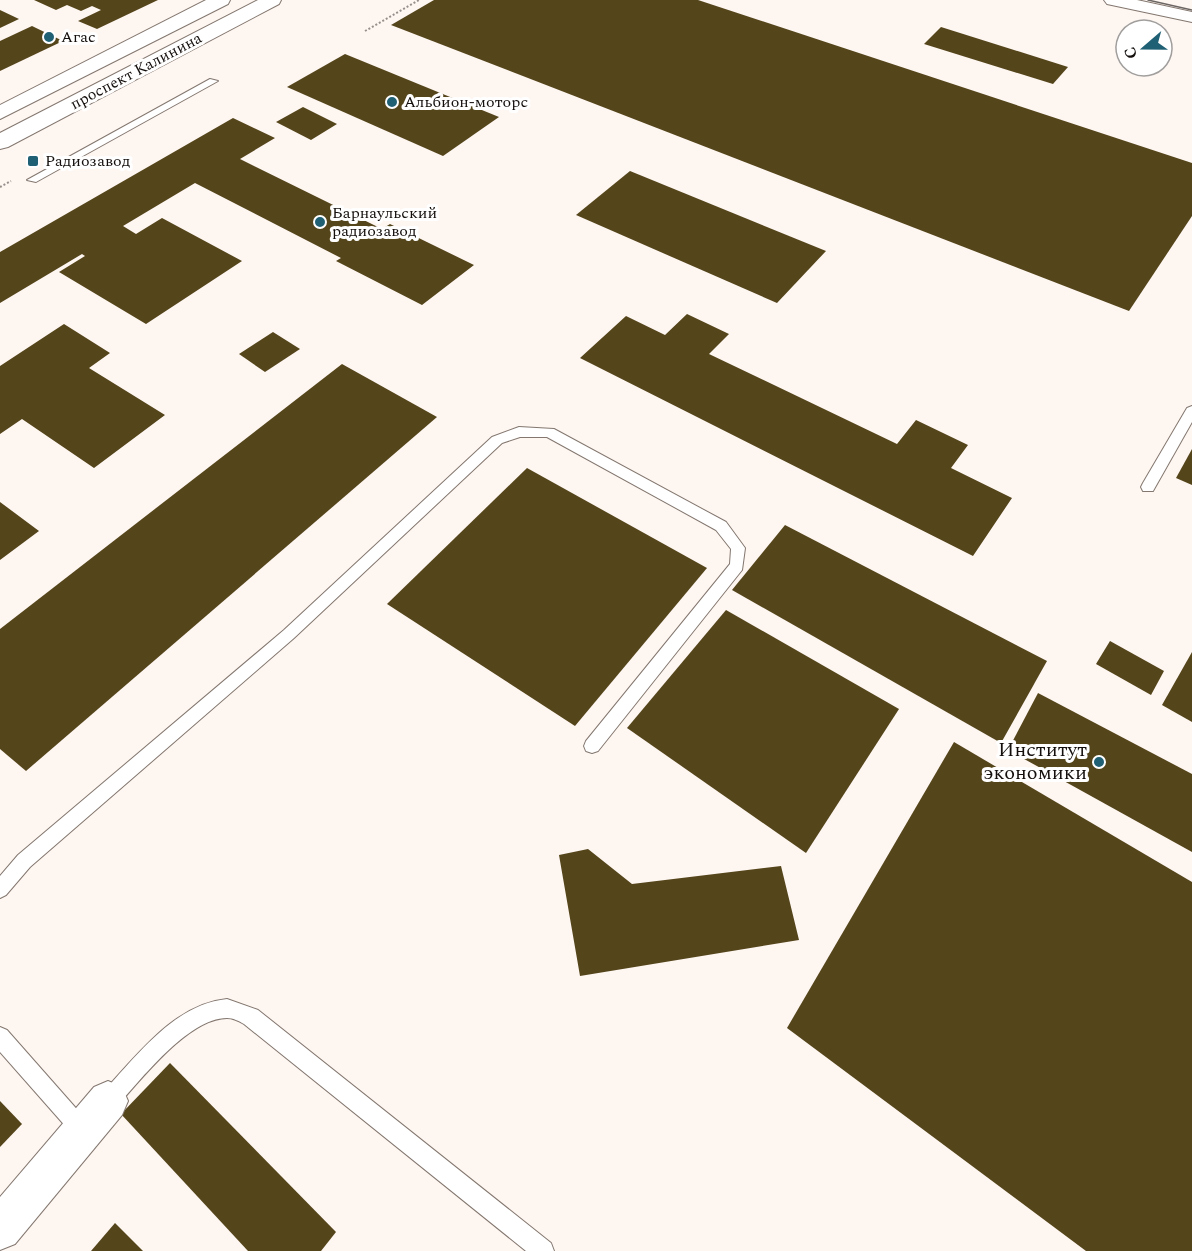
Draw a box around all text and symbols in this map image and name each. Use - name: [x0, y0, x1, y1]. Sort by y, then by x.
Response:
- north arrow: [1114, 18, 1174, 78]
- place label: Агас: [61, 25, 96, 49]
- street label: проспект Калинина: [66, 26, 206, 116]
- marker: Агас: [42, 30, 56, 44]
- text: С: [1118, 43, 1144, 62]
- place label: Альбион-моторс: [404, 90, 528, 114]
- marker: Альбион-моторс: [385, 95, 399, 109]
- place label: Радиозавод: [45, 149, 130, 173]
- marker: Радиозавод: [26, 154, 40, 168]
- place label: Барнаульский радиозавод: [332, 201, 437, 243]
- marker: Барнаульский радиозавод: [313, 215, 327, 229]
- place label: Институт экономики: [983, 735, 1087, 788]
- marker: Институт экономики: [1092, 755, 1106, 769]

